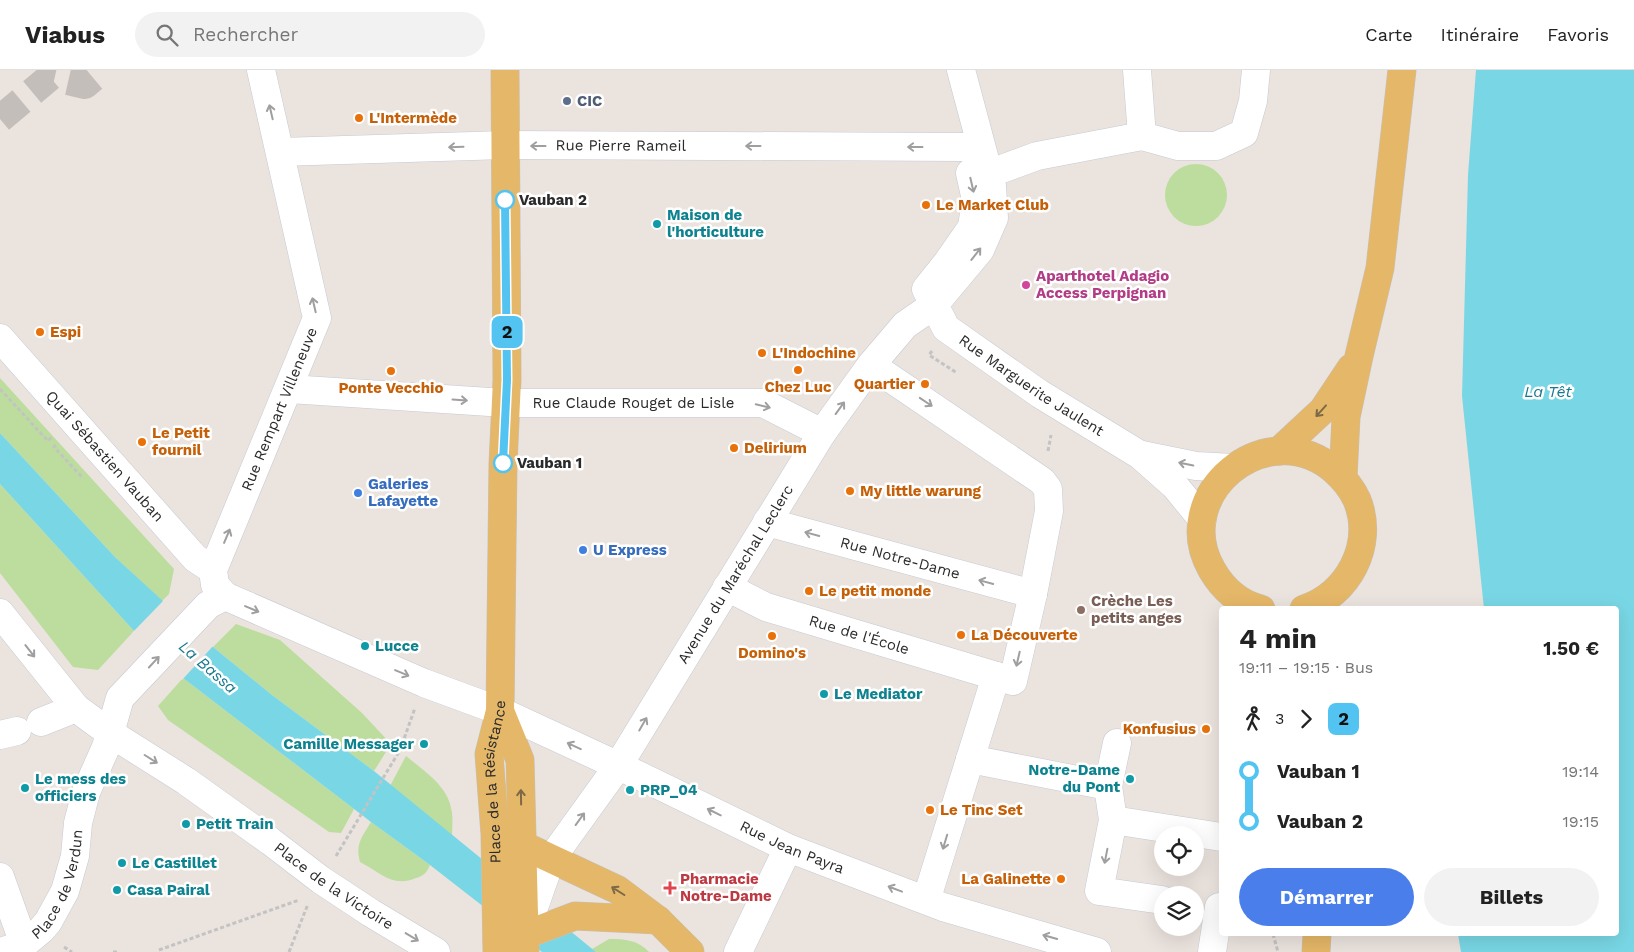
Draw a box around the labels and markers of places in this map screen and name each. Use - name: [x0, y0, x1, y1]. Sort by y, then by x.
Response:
- place label: CIC: [577, 92, 602, 110]
- marker: CIC: [561, 95, 573, 107]
- place label: L'Intermède: [369, 109, 457, 127]
- marker: L'Intermède: [353, 112, 365, 124]
- marker: Vauban 2: [495, 190, 515, 210]
- place label: Vauban 2: [519, 191, 587, 209]
- place label: Le Market Club: [936, 196, 1049, 214]
- marker: Le Market Club: [920, 199, 932, 211]
- place label: Maison de l'horticulture: [667, 206, 764, 241]
- marker: Maison de l'horticulture: [651, 218, 663, 230]
- place label: Aparthotel Adagio Access Perpignan: [1036, 267, 1169, 302]
- marker: Aparthotel Adagio Access Perpignan: [1020, 279, 1032, 291]
- place label: Espi: [50, 323, 81, 341]
- marker: Espi: [34, 326, 46, 338]
- place label: L'Indochine: [772, 344, 856, 362]
- marker: L'Indochine: [756, 347, 768, 359]
- marker: Chez Luc: [792, 364, 804, 376]
- marker: Ponte Vecchio: [385, 365, 397, 377]
- place label: Quartier: [854, 375, 916, 393]
- place label: Chez Luc: [765, 378, 832, 396]
- marker: Quartier: [919, 378, 931, 390]
- place label: Ponte Vecchio: [339, 379, 443, 397]
- place label: Le Petit fournil: [152, 424, 210, 459]
- marker: Le Petit fournil: [136, 436, 148, 448]
- place label: Delirium: [744, 439, 807, 457]
- marker: Delirium: [728, 442, 740, 454]
- marker: Vauban 1: [493, 453, 513, 473]
- place label: Vauban 1: [517, 454, 582, 472]
- place label: Galeries Lafayette: [368, 475, 438, 510]
- place label: My little warung: [860, 482, 982, 500]
- marker: My little warung: [844, 485, 856, 497]
- marker: Galeries Lafayette: [352, 487, 364, 499]
- place label: U Express: [593, 541, 667, 559]
- marker: U Express: [577, 544, 589, 556]
- place label: Le petit monde: [819, 582, 931, 600]
- marker: Le petit monde: [803, 585, 815, 597]
- place label: Crèche Les petits anges: [1091, 592, 1182, 627]
- marker: Crèche Les petits anges: [1075, 604, 1087, 616]
- place label: La Découverte: [971, 626, 1078, 644]
- marker: La Découverte: [955, 629, 967, 641]
- marker: Domino's: [766, 630, 778, 642]
- place label: Lucce: [375, 637, 419, 655]
- marker: Lucce: [359, 640, 371, 652]
- place label: Domino's: [738, 644, 806, 662]
- place label: Le Mediator: [834, 685, 923, 703]
- marker: Le Mediator: [818, 688, 830, 700]
- place label: Konfusius: [1123, 720, 1196, 738]
- marker: Konfusius: [1200, 723, 1212, 735]
- place label: Camille Messager: [283, 735, 415, 753]
- marker: Camille Messager: [418, 738, 430, 750]
- place label: Notre-Dame du Pont: [1028, 761, 1120, 796]
- place label: Le mess des officiers: [35, 770, 126, 805]
- marker: Notre-Dame du Pont: [1124, 773, 1136, 785]
- place label: PRP_04: [640, 781, 698, 799]
- marker: Le mess des officiers: [19, 782, 31, 794]
- marker: PRP_04: [624, 784, 636, 796]
- place label: Le Tinc Set: [940, 801, 1023, 819]
- marker: Le Tinc Set: [924, 804, 936, 816]
- place label: Petit Train: [196, 815, 273, 833]
- marker: Petit Train: [180, 818, 192, 830]
- place label: Le Castillet: [132, 854, 217, 872]
- marker: Le Castillet: [116, 857, 128, 869]
- place label: Pharmacie Notre-Dame: [680, 870, 772, 905]
- place label: La Galinette: [961, 870, 1051, 888]
- marker: La Galinette: [1055, 873, 1067, 885]
- place label: Casa Pairal: [127, 881, 210, 899]
- marker: Pharmacie Notre-Dame: [664, 882, 676, 894]
- marker: Casa Pairal: [111, 884, 123, 896]

